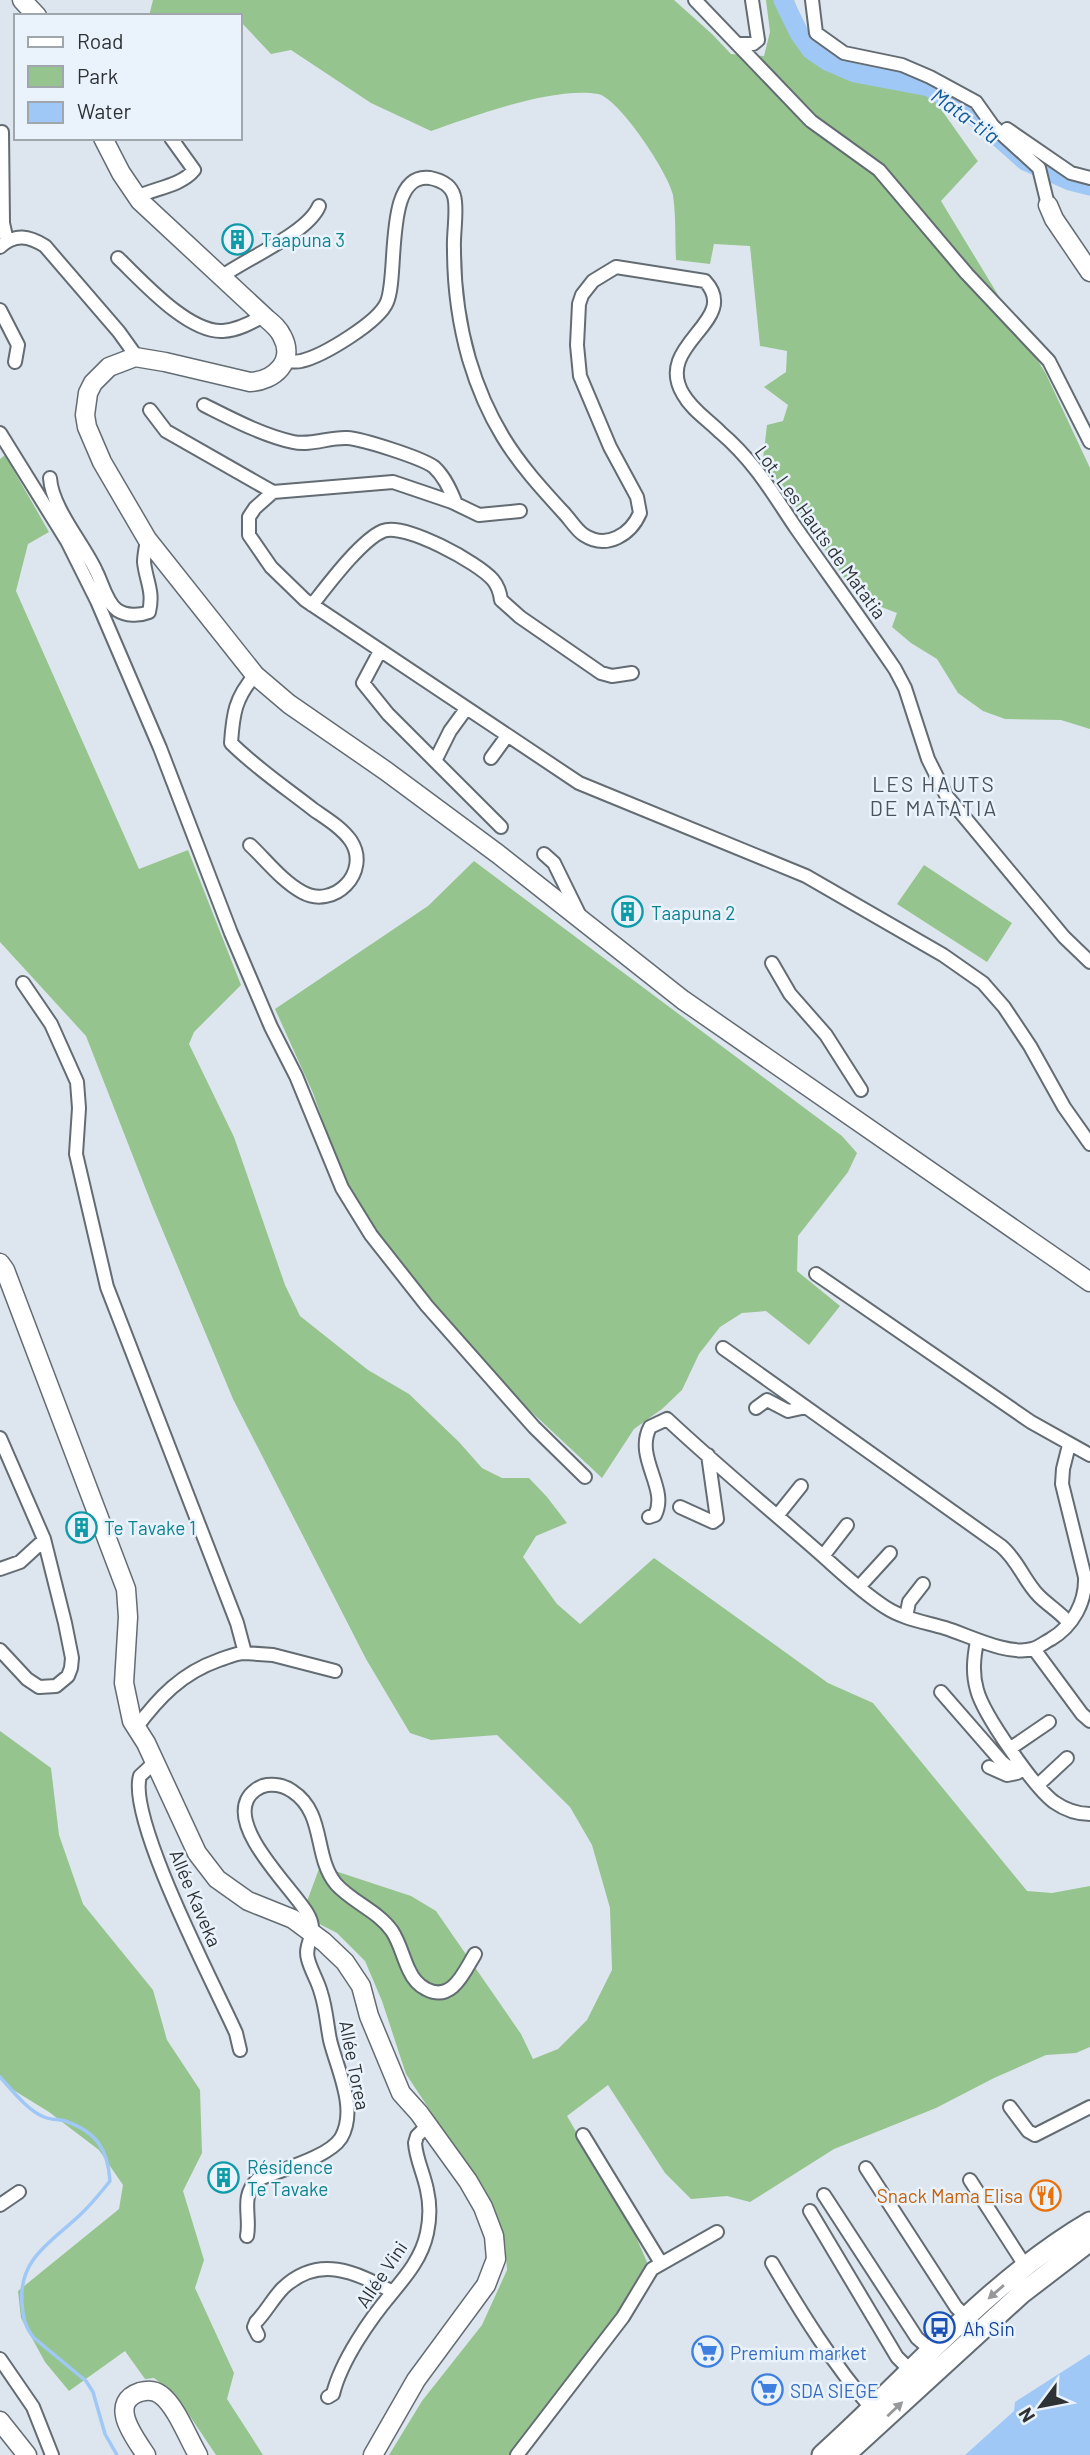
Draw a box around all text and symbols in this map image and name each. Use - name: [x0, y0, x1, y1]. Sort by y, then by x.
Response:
- legend: [14, 14, 242, 140]
- text: Road: [77, 28, 123, 53]
- text: Park: [77, 63, 118, 88]
- water label: Mata-ti'a: [927, 82, 1005, 148]
- text: Water: [77, 98, 132, 123]
- building icon: Taapuna 3: [221, 222, 255, 256]
- place label: Taapuna 3: [261, 228, 345, 251]
- street label: Lot. Les Hauts de Matatia: [750, 441, 892, 623]
- district label: LES HAUTS DE MATATIA: [870, 771, 998, 820]
- building icon: Taapuna 2: [611, 895, 645, 929]
- place label: Taapuna 2: [651, 901, 736, 924]
- building icon: Te Tavake 1: [64, 1510, 98, 1544]
- place label: Te Tavake 1: [104, 1516, 196, 1539]
- street label: Allée Kaveka: [165, 1846, 227, 1950]
- street label: Allée Torea: [335, 2018, 375, 2112]
- place label: Résidence Te Tavake: [247, 2155, 333, 2200]
- building icon: Résidence Te Tavake: [207, 2160, 241, 2194]
- restaurant icon: Snack Mama Elisa: [1029, 2178, 1063, 2212]
- place label: Snack Mama Elisa: [877, 2184, 1023, 2207]
- street label: Allée Vini: [350, 2236, 412, 2312]
- one-way arrow: [987, 2284, 1005, 2300]
- bus stop icon: Ah Sin: [923, 2311, 957, 2345]
- place label: Ah Sin: [963, 2317, 1015, 2340]
- supermarket icon: Premium market: [690, 2335, 724, 2369]
- place label: Premium market: [730, 2341, 867, 2364]
- north arrow: [1006, 2371, 1076, 2441]
- supermarket icon: SDA SIEGE: [750, 2373, 784, 2407]
- place label: SDA SIEGE: [790, 2379, 878, 2402]
- one-way arrow: [886, 2401, 903, 2417]
- text: N: [1013, 2404, 1039, 2427]

